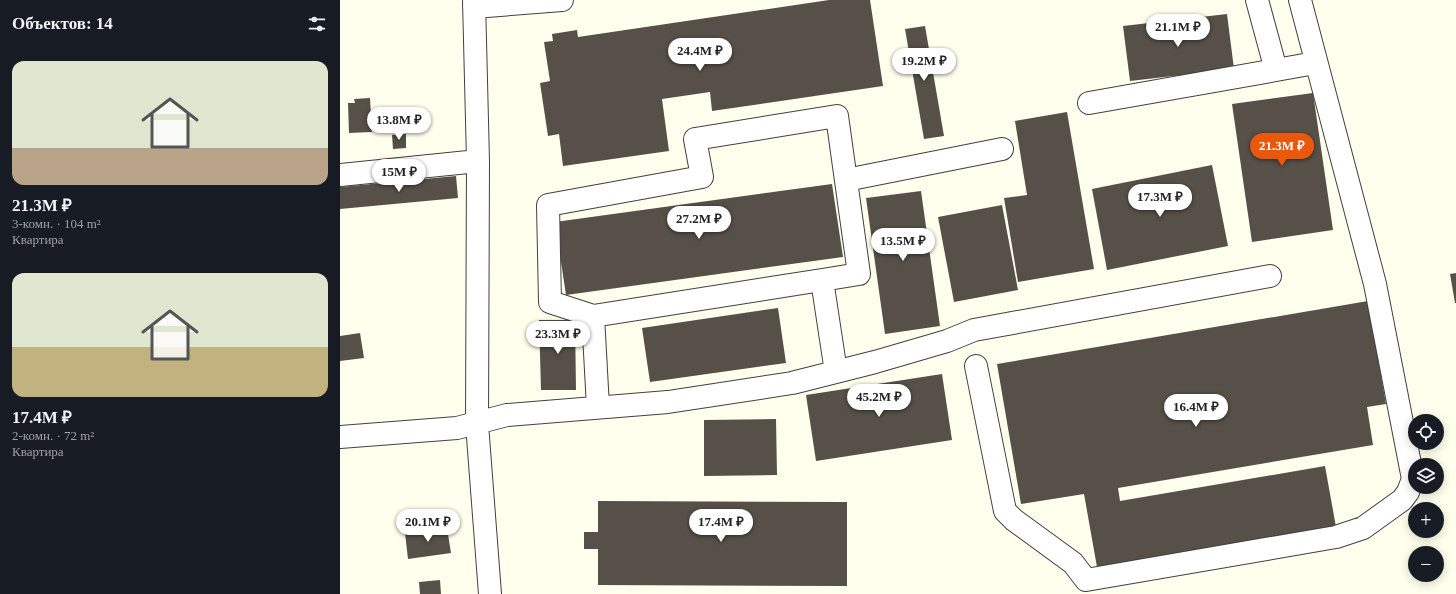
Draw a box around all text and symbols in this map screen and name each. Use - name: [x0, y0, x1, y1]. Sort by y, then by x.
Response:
- icon: filters: [306, 13, 328, 35]
- text: Объектов: 14: [12, 14, 113, 33]
- pin: 21.1M ₽: [1141, 14, 1215, 48]
- text: 21.1M ₽: [1155, 19, 1201, 34]
- pin: 24.4M ₽: [663, 38, 737, 72]
- text: 24.4M ₽: [677, 43, 723, 58]
- pin: 19.2M ₽: [887, 48, 961, 82]
- text: 19.2M ₽: [901, 53, 947, 68]
- icon: home: [134, 87, 206, 159]
- pin: 13.8M ₽: [362, 107, 436, 141]
- text: 13.8M ₽: [376, 112, 422, 127]
- pin: 21.3M ₽: [1245, 133, 1319, 167]
- text: 21.3M ₽: [1259, 138, 1305, 153]
- pin: 15M ₽: [371, 159, 427, 193]
- text: 15M ₽: [381, 164, 417, 179]
- pin: 17.3M ₽: [1123, 184, 1197, 218]
- text: 17.3M ₽: [1137, 189, 1183, 204]
- text: 21.3M ₽: [12, 196, 72, 215]
- pin: 27.2M ₽: [662, 206, 736, 240]
- text: 27.2M ₽: [676, 211, 722, 226]
- text: 3-комн. · 104 m²: [12, 216, 101, 231]
- pin: 13.5M ₽: [866, 228, 940, 262]
- text: Квартира: [12, 232, 64, 247]
- text: 13.5M ₽: [880, 233, 926, 248]
- icon: home: [134, 299, 206, 371]
- pin: 23.3M ₽: [521, 321, 595, 355]
- text: 23.3M ₽: [535, 326, 581, 341]
- pin: 45.2M ₽: [842, 384, 916, 418]
- text: 45.2M ₽: [856, 389, 902, 404]
- pin: 16.4M ₽: [1159, 394, 1233, 428]
- text: 16.4M ₽: [1173, 399, 1219, 414]
- text: 17.4M ₽: [12, 408, 72, 427]
- map controls: [1408, 414, 1444, 582]
- button: locate: [1408, 414, 1444, 450]
- text: 2-комн. · 72 m²: [12, 428, 94, 443]
- text: Квартира: [12, 444, 64, 459]
- button: layers: [1408, 458, 1444, 494]
- button: +: [1408, 502, 1444, 538]
- pin: 20.1M ₽: [391, 509, 465, 543]
- pin: 17.4M ₽: [684, 509, 758, 543]
- text: 20.1M ₽: [405, 514, 451, 529]
- text: 17.4M ₽: [698, 514, 744, 529]
- button: −: [1408, 546, 1444, 582]

